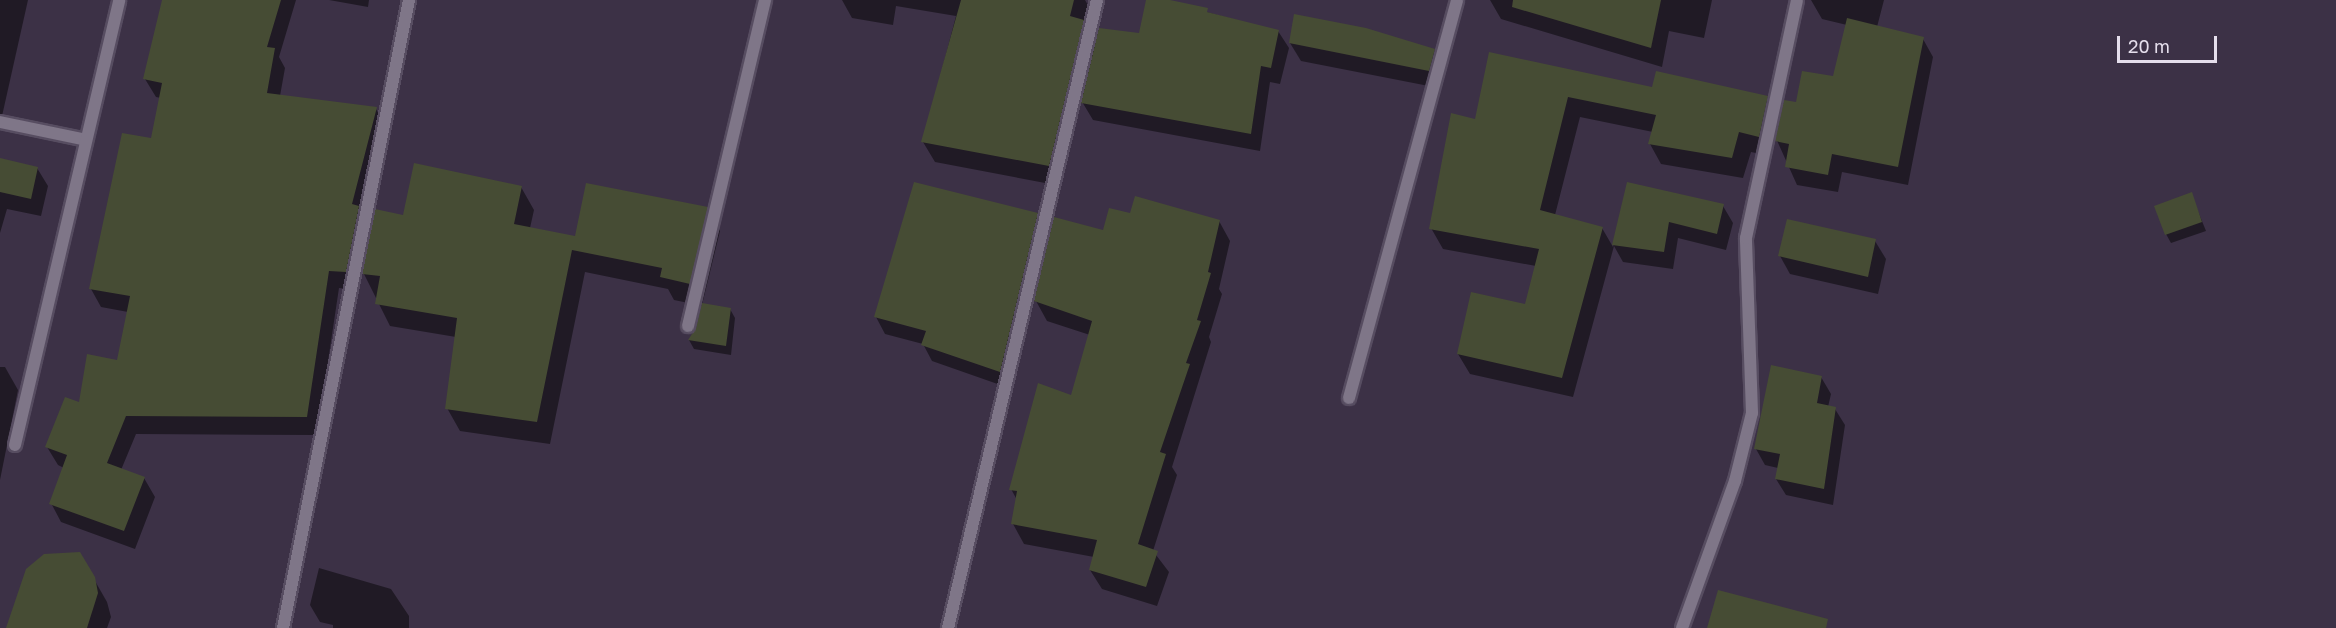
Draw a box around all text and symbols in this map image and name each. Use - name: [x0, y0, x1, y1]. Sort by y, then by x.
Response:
- scale bar: [2120, 24, 2220, 62]
- text: 20 m: [2128, 35, 2170, 57]

